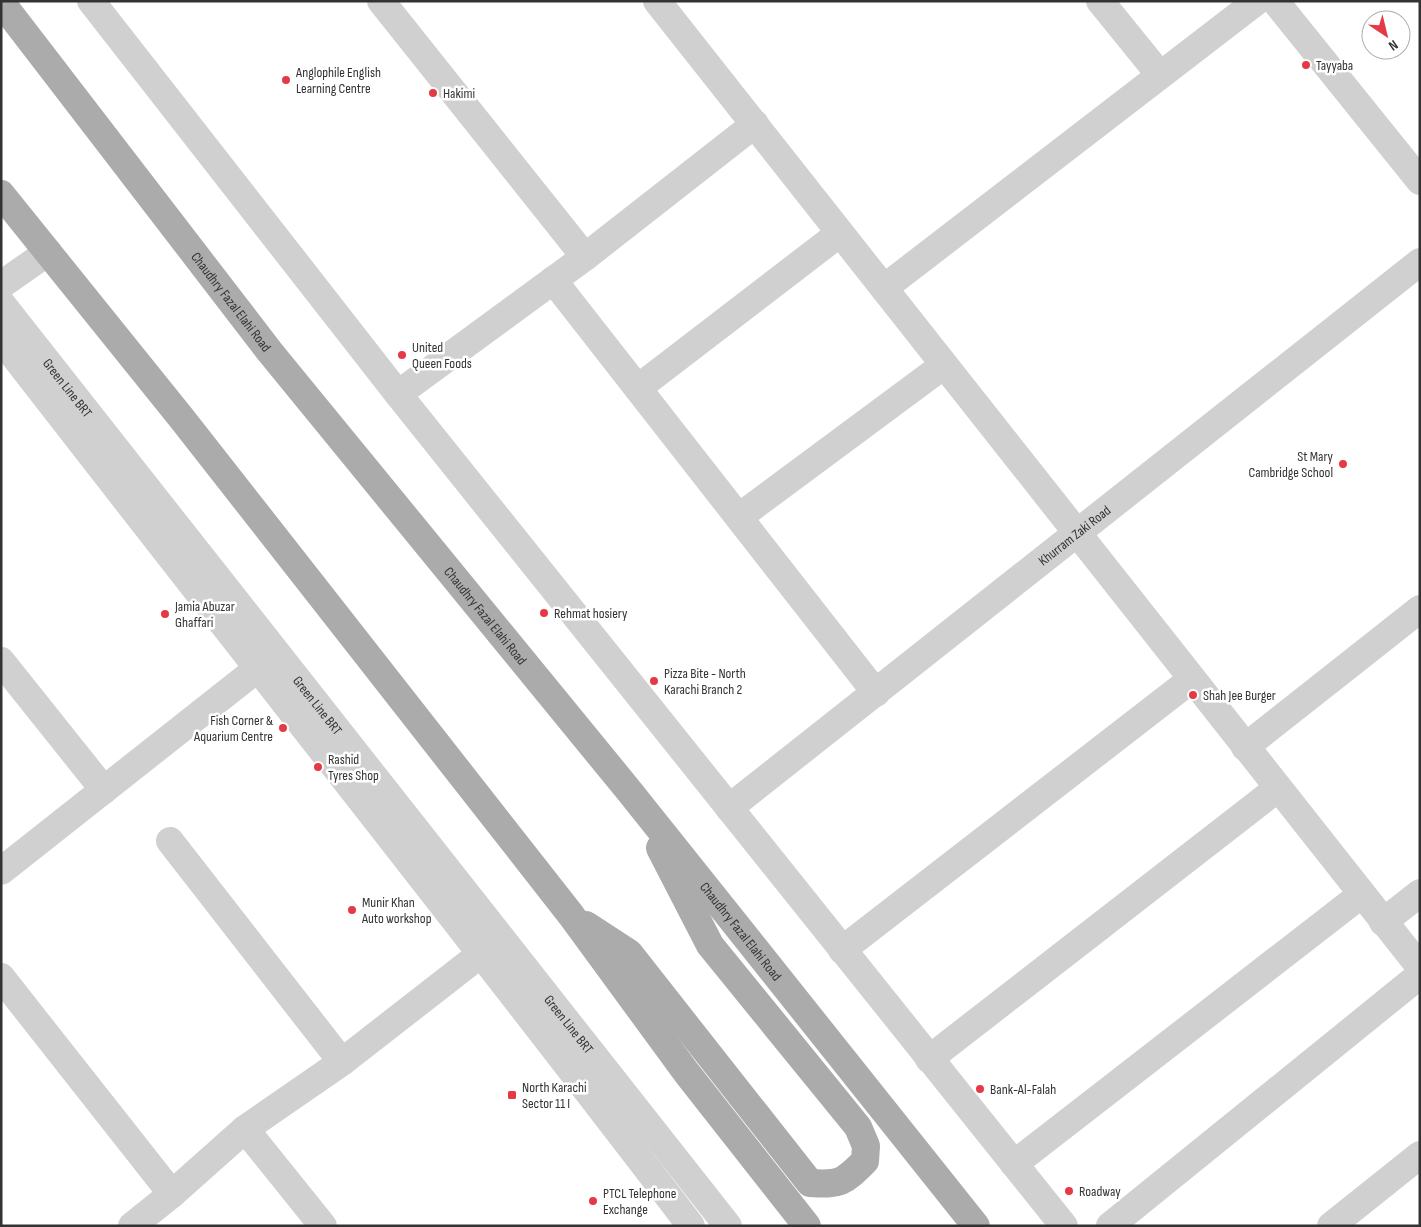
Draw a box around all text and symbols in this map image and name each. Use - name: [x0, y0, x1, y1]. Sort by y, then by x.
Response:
- north arrow: [1361, 10, 1411, 60]
- text: N: [1385, 36, 1401, 54]
- place label: Tayyaba: [1316, 57, 1353, 74]
- marker: Tayyaba: [1300, 59, 1312, 71]
- place label: Anglophile English Learning Centre: [295, 64, 381, 97]
- marker: Anglophile English Learning Centre: [280, 74, 292, 86]
- place label: Hakimi: [443, 85, 475, 102]
- marker: Hakimi: [427, 87, 439, 99]
- street label: Chaudhry Fazal Elahi Road: [187, 249, 275, 355]
- place label: United Queen Foods: [412, 339, 472, 372]
- marker: United Queen Foods: [396, 349, 408, 361]
- street label: Green Line BRT: [39, 355, 96, 421]
- place label: St Mary Cambridge School: [1249, 448, 1334, 481]
- marker: St Mary Cambridge School: [1337, 458, 1349, 470]
- street label: Khurram Zaki Road: [1035, 502, 1114, 569]
- street label: Chaudhry Fazal Elahi Road: [440, 564, 530, 668]
- place label: Jamia Abuzar Ghaffari: [174, 598, 235, 631]
- place label: Rehmat hosiery: [554, 605, 628, 622]
- marker: Rehmat hosiery: [538, 607, 550, 619]
- marker: Jamia Abuzar Ghaffari: [159, 608, 171, 620]
- place label: Pizza Bite - North Karachi Branch 2: [664, 665, 746, 698]
- street label: Green Line BRT: [289, 673, 346, 739]
- marker: Pizza Bite - North Karachi Branch 2: [648, 675, 660, 687]
- place label: Shah Jee Burger: [1203, 687, 1276, 704]
- marker: Shah Jee Burger: [1187, 689, 1199, 701]
- place label: Fish Corner & Aquarium Centre: [193, 712, 273, 745]
- marker: Fish Corner & Aquarium Centre: [277, 722, 289, 734]
- place label: Rashid Tyres Shop: [328, 751, 379, 784]
- marker: Rashid Tyres Shop: [312, 761, 324, 773]
- street label: Chaudhry Fazal Elahi Road: [696, 879, 785, 984]
- place label: Munir Khan Auto workshop: [361, 894, 432, 927]
- marker: Munir Khan Auto workshop: [346, 904, 358, 916]
- street label: Green Line BRT: [540, 992, 597, 1058]
- place label: North Karachi Sector 11 I: [522, 1079, 587, 1112]
- place label: Bank-Al-Falah: [990, 1081, 1056, 1098]
- marker: Bank-Al-Falah: [974, 1083, 986, 1095]
- marker: North Karachi Sector 11 I: [506, 1089, 518, 1101]
- place label: Roadway: [1079, 1183, 1121, 1200]
- place label: PTCL Telephone Exchange: [603, 1185, 676, 1218]
- marker: Roadway: [1063, 1185, 1075, 1197]
- marker: PTCL Telephone Exchange: [587, 1195, 599, 1207]

